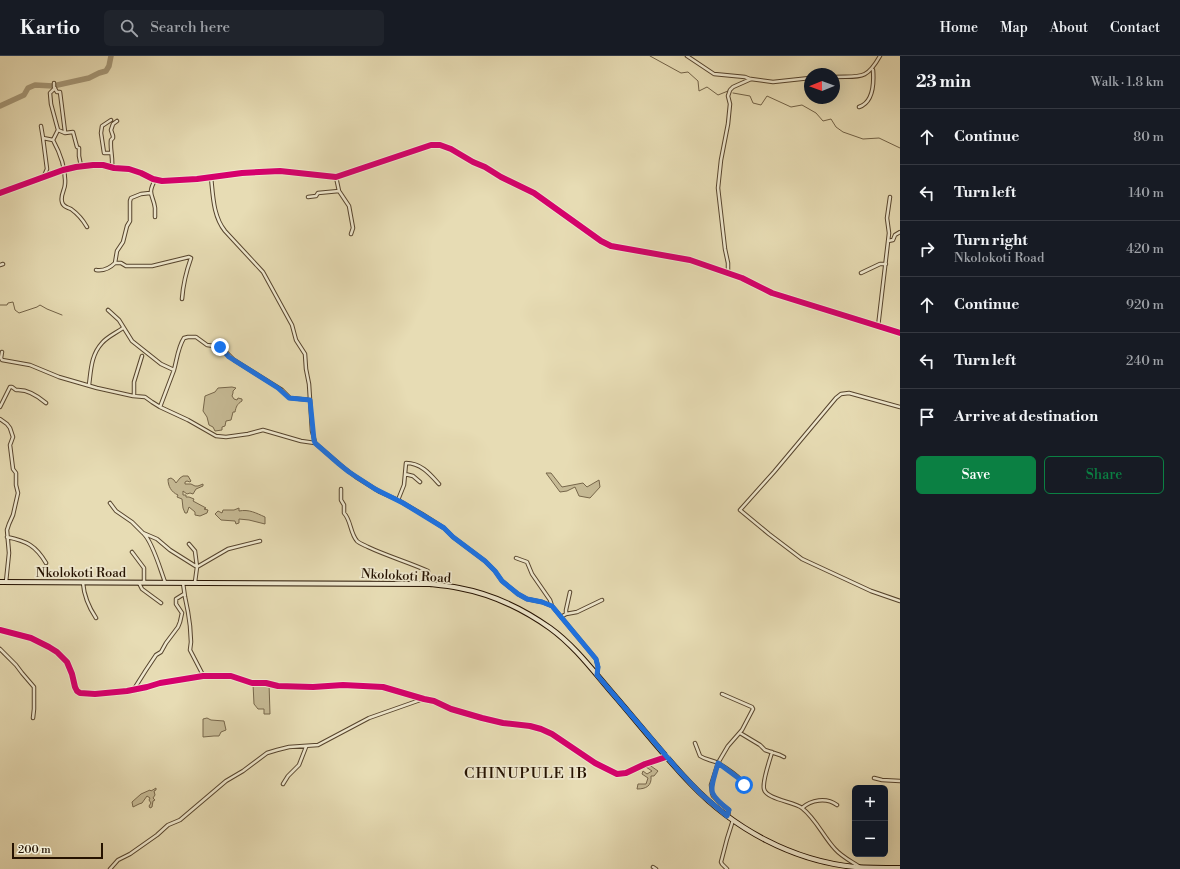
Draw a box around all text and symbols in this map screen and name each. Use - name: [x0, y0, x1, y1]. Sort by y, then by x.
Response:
- search box: [104, 10, 384, 46]
- text: Kartio: [20, 16, 80, 40]
- icon: search: [118, 17, 140, 39]
- text: Search here: [150, 18, 230, 37]
- text: Home: [940, 19, 978, 37]
- text: Map: [1000, 19, 1028, 37]
- text: About: [1050, 19, 1088, 37]
- text: Contact: [1110, 19, 1160, 37]
- north arrow: [804, 68, 840, 104]
- text: 23 min: [916, 71, 971, 93]
- text: Walk · 1.8 km: [1091, 74, 1164, 90]
- icon: ahead: [916, 126, 938, 148]
- text: Continue: [954, 127, 1019, 146]
- text: 80 m: [1133, 129, 1164, 145]
- icon: left: [916, 182, 938, 204]
- text: Turn left: [954, 183, 1016, 202]
- text: 140 m: [1128, 185, 1164, 201]
- text: Turn right: [954, 231, 1028, 250]
- icon: right: [916, 238, 938, 260]
- text: 420 m: [1126, 241, 1164, 257]
- text: Nkolokoti Road: [954, 250, 1044, 266]
- icon: ahead: [916, 294, 938, 316]
- text: Continue: [954, 295, 1019, 314]
- text: 920 m: [1126, 297, 1164, 313]
- route end: [211, 338, 229, 356]
- icon: left: [916, 350, 938, 372]
- text: Turn left: [954, 351, 1016, 370]
- text: 240 m: [1126, 353, 1164, 369]
- icon: arrive: [916, 406, 938, 428]
- text: Arrive at destination: [954, 407, 1098, 426]
- button: Save: [916, 456, 1036, 494]
- button: Share: [1044, 456, 1164, 494]
- street label: Nkolokoti Road: [36, 565, 127, 581]
- street label: Nkolokoti Road: [360, 566, 452, 586]
- district label: CHINUPULE 1B: [464, 764, 588, 783]
- route start: [735, 776, 753, 794]
- map controls: [852, 785, 888, 857]
- button: +: [852, 785, 888, 821]
- button: −: [852, 821, 888, 857]
- scale bar: [12, 841, 103, 860]
- text: 200 m: [18, 843, 51, 857]

